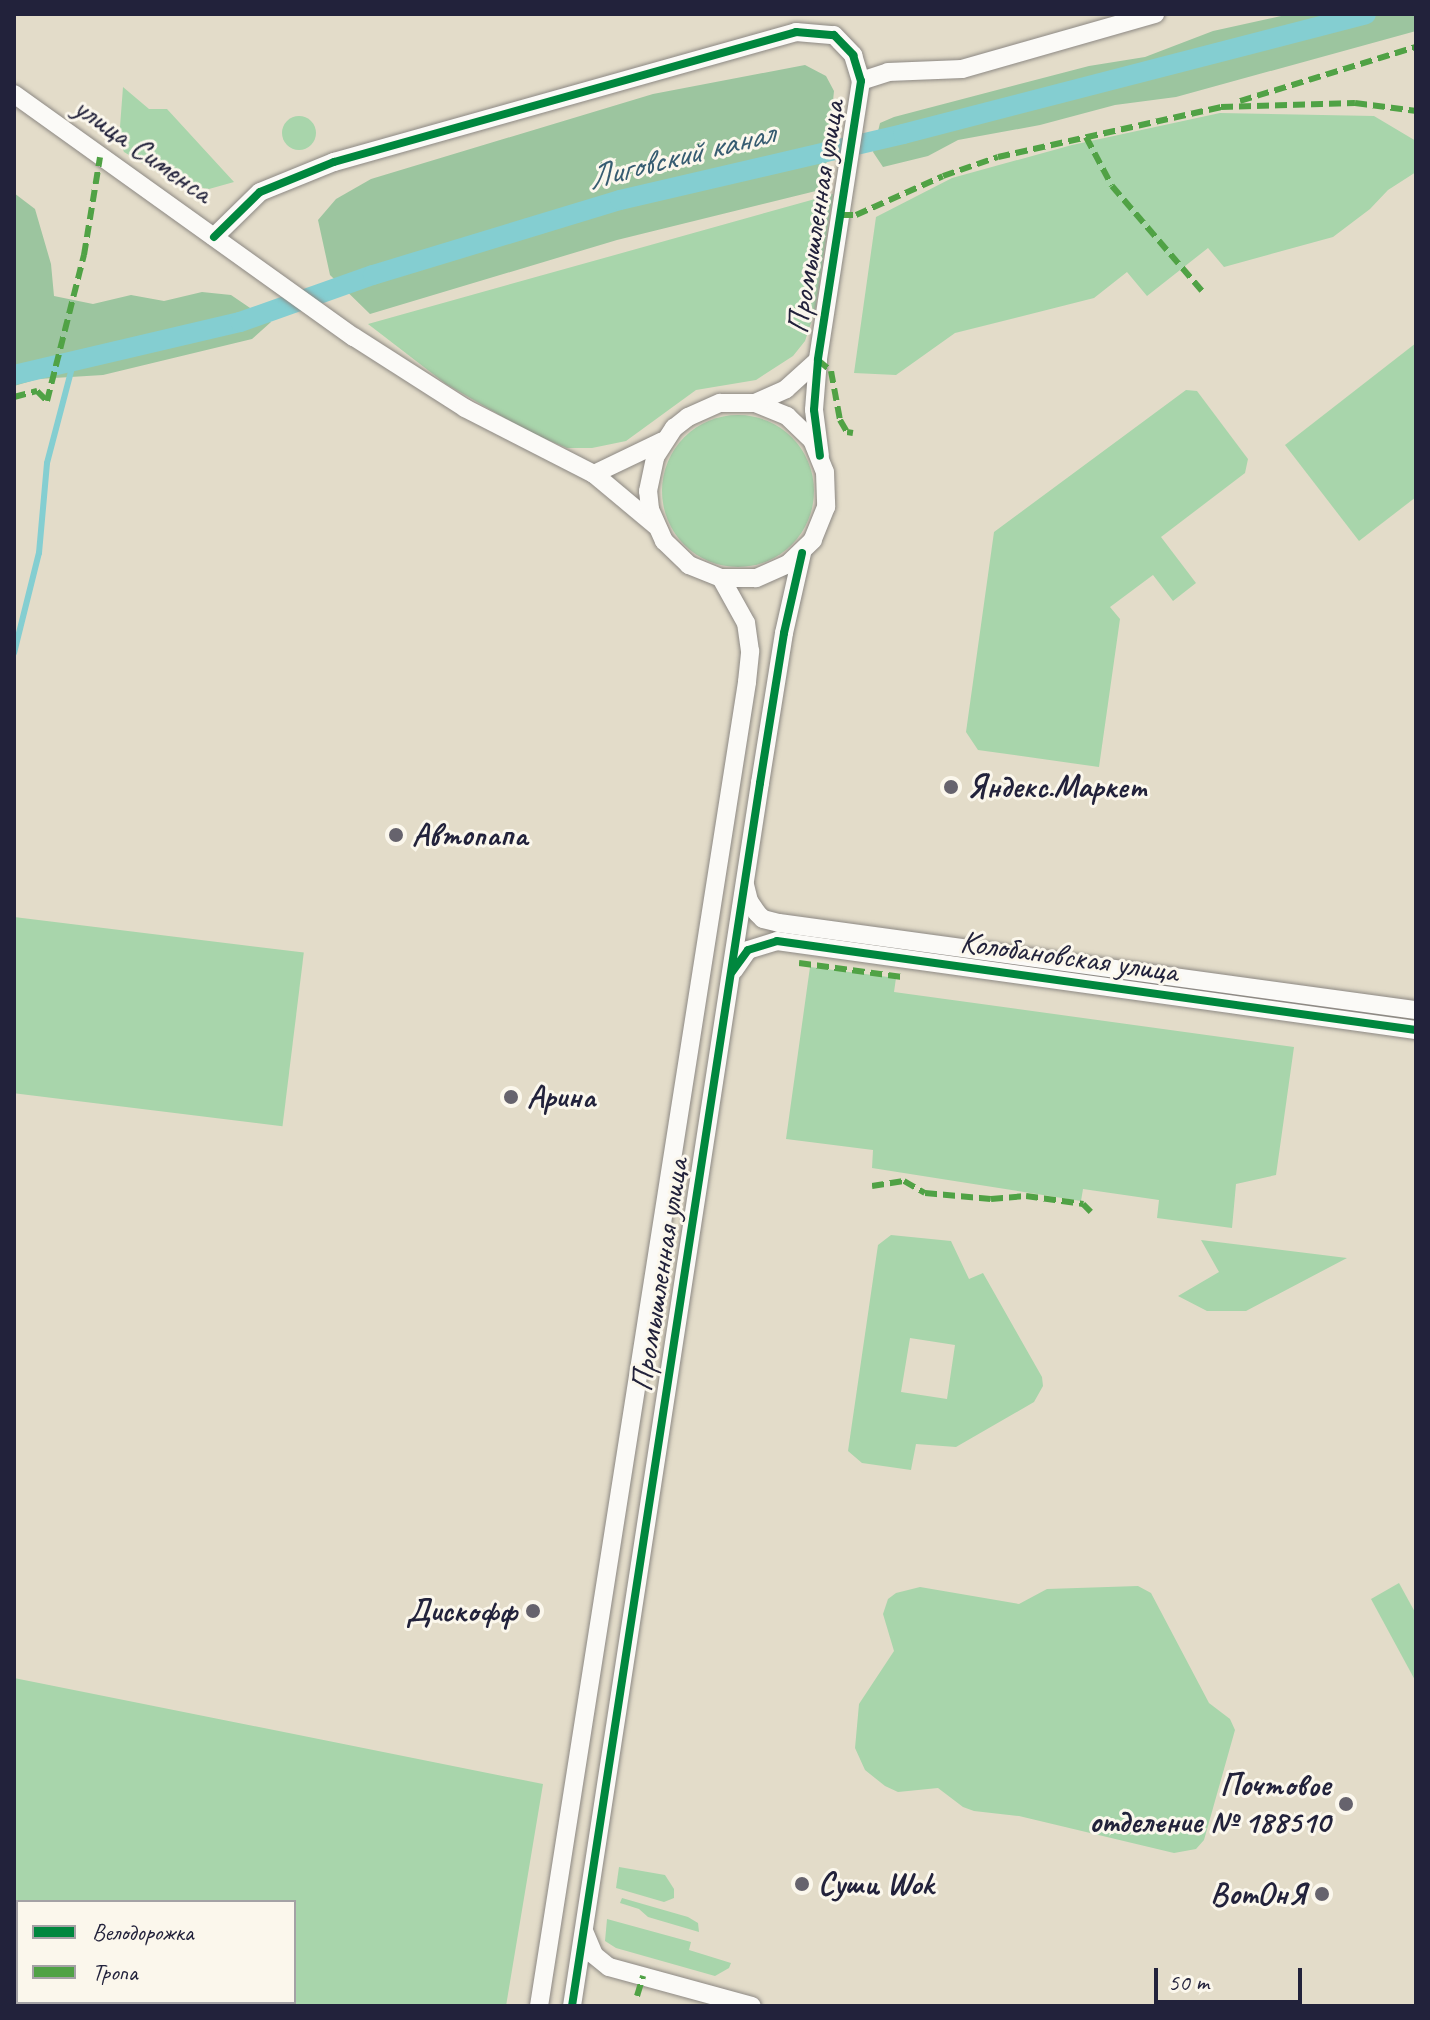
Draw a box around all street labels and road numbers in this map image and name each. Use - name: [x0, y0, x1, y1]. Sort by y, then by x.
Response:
- street label: улица Сименса: [66, 88, 220, 212]
- street label: Промышленная улица: [779, 97, 853, 337]
- street label: Колобановская улица: [958, 923, 1180, 991]
- street label: Промышленная улица: [623, 1155, 697, 1395]

